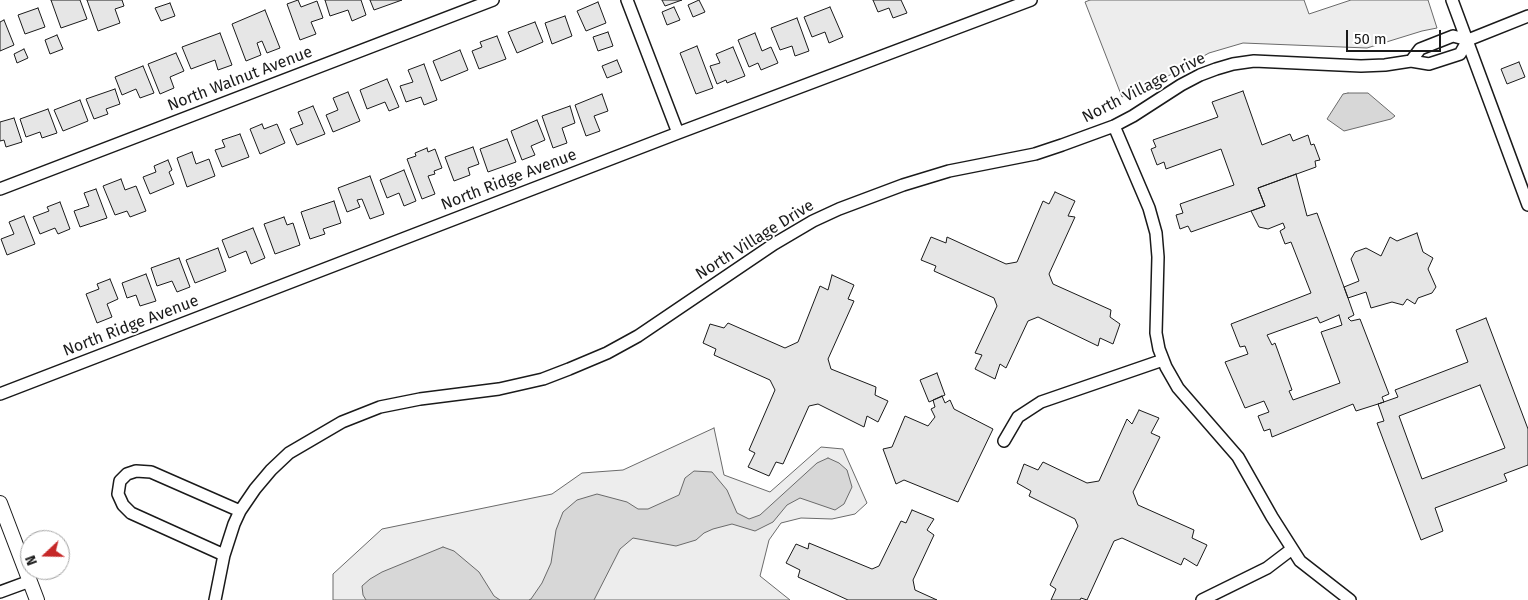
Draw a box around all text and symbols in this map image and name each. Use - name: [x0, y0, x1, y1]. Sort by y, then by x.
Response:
- scale bar: [1348, 20, 1443, 52]
- text: 50 m: [1354, 30, 1387, 48]
- street label: North Walnut Avenue: [165, 43, 315, 115]
- street label: North Village Drive: [1079, 49, 1209, 127]
- street label: North Ridge Avenue: [438, 145, 580, 215]
- street label: North Village Drive: [692, 196, 818, 284]
- street label: North Ridge Avenue: [60, 291, 202, 361]
- north arrow: [20, 530, 70, 580]
- text: N: [22, 553, 41, 568]

